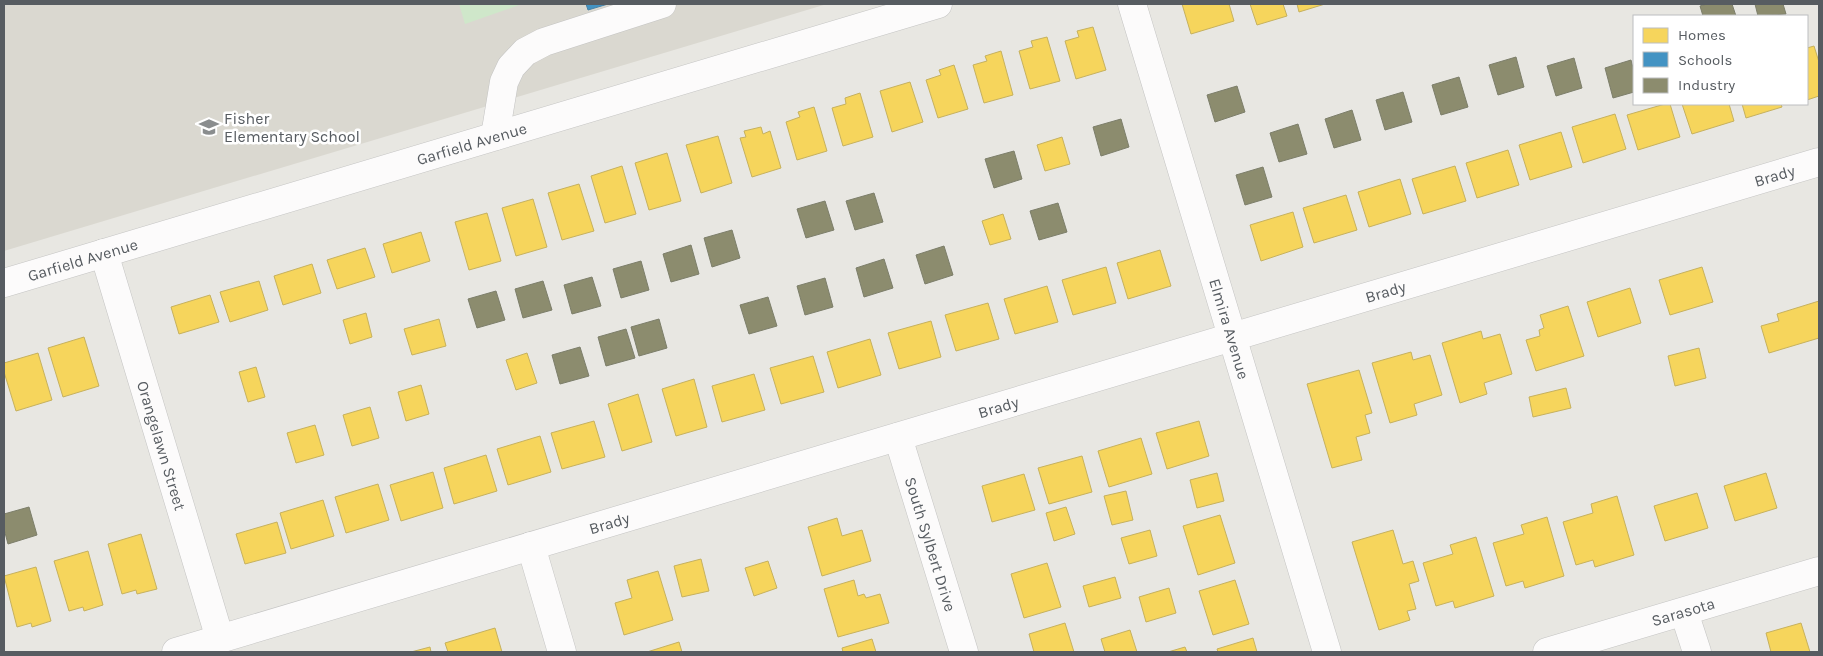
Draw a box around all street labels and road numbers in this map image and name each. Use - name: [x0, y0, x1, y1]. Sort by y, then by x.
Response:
- street label: Garfield Avenue: [414, 118, 529, 169]
- street label: Brady: [1752, 161, 1798, 191]
- street label: Garfield Avenue: [25, 235, 140, 285]
- street label: Elmira Avenue: [1205, 276, 1253, 381]
- street label: Brady: [1363, 277, 1409, 307]
- street label: Orangelawn Street: [133, 379, 190, 513]
- street label: Brady: [976, 392, 1021, 422]
- street label: South Sylbert Drive: [901, 475, 960, 614]
- street label: Brady: [587, 508, 632, 538]
- street label: Sarasota: [1649, 594, 1717, 630]

